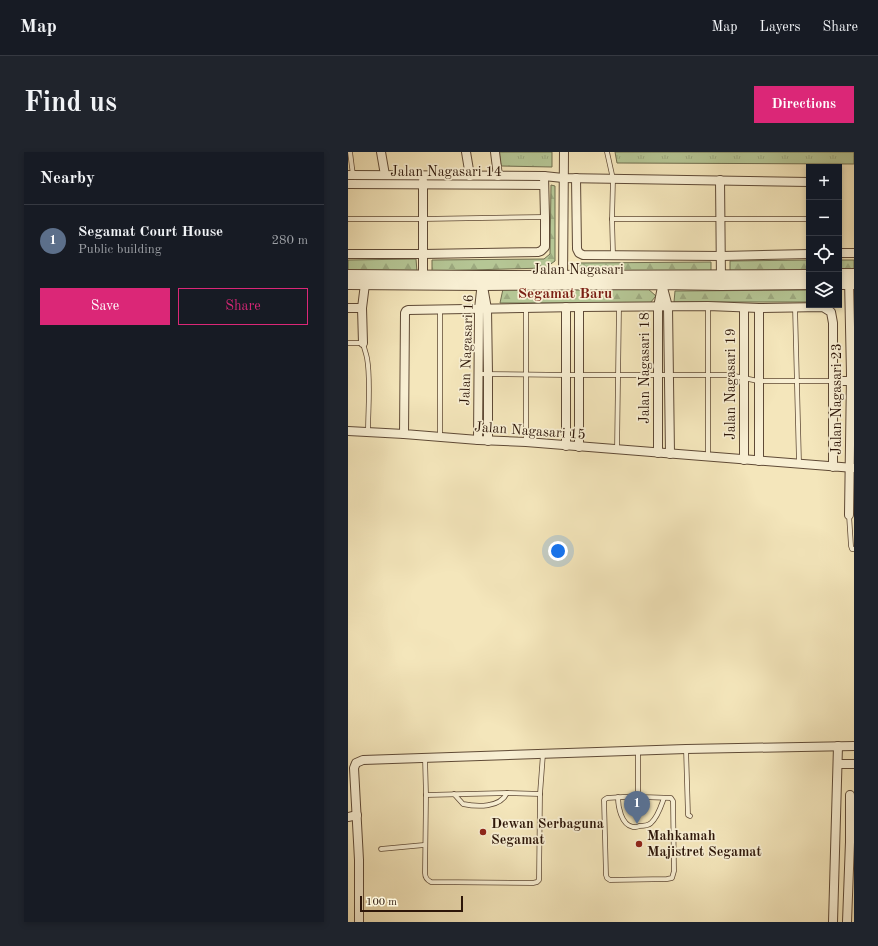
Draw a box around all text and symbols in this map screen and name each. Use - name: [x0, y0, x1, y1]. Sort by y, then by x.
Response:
- text: Map: [20, 18, 57, 37]
- text: Map: [712, 20, 738, 34]
- text: Layers: [760, 20, 801, 34]
- text: Share: [823, 20, 858, 34]
- button: Directions: [754, 86, 854, 123]
- text: Find us: [24, 90, 117, 118]
- map controls: [806, 164, 842, 308]
- button: +: [806, 164, 842, 200]
- street label: Jalan Nagasari 14: [390, 165, 502, 179]
- text: Nearby: [40, 170, 95, 187]
- button: −: [806, 200, 842, 236]
- text: Segamat Court House: [78, 225, 223, 240]
- text: 1: [49, 234, 57, 247]
- text: 280 m: [271, 234, 308, 247]
- button: locate: [806, 236, 842, 272]
- text: Public building: [78, 243, 162, 256]
- street label: Jalan Nagasari: [532, 263, 624, 277]
- button: layers: [806, 272, 842, 308]
- district label: Segamat Baru: [518, 287, 612, 302]
- button: Save: [40, 288, 170, 325]
- button: Share: [178, 288, 308, 325]
- street label: Jalan Nagasari 16: [458, 294, 476, 406]
- street label: Jalan Nagasari 18: [638, 312, 652, 424]
- street label: Jalan Nagasari 19: [724, 328, 738, 440]
- street label: Jalan Nagasari 23: [830, 343, 844, 455]
- street label: Jalan Nagasari 15: [474, 420, 586, 442]
- your location: [548, 541, 568, 561]
- pin: 1: [624, 791, 650, 824]
- place label: Dewan Serbaguna Segamat: [491, 817, 604, 847]
- marker: Dewan Serbaguna Segamat: [478, 827, 488, 837]
- place label: Mahkamah Majistret Segamat: [647, 829, 762, 859]
- marker: Mahkamah Majistret Segamat: [634, 839, 644, 849]
- scale bar: [360, 894, 463, 913]
- text: 100 m: [366, 897, 397, 908]

